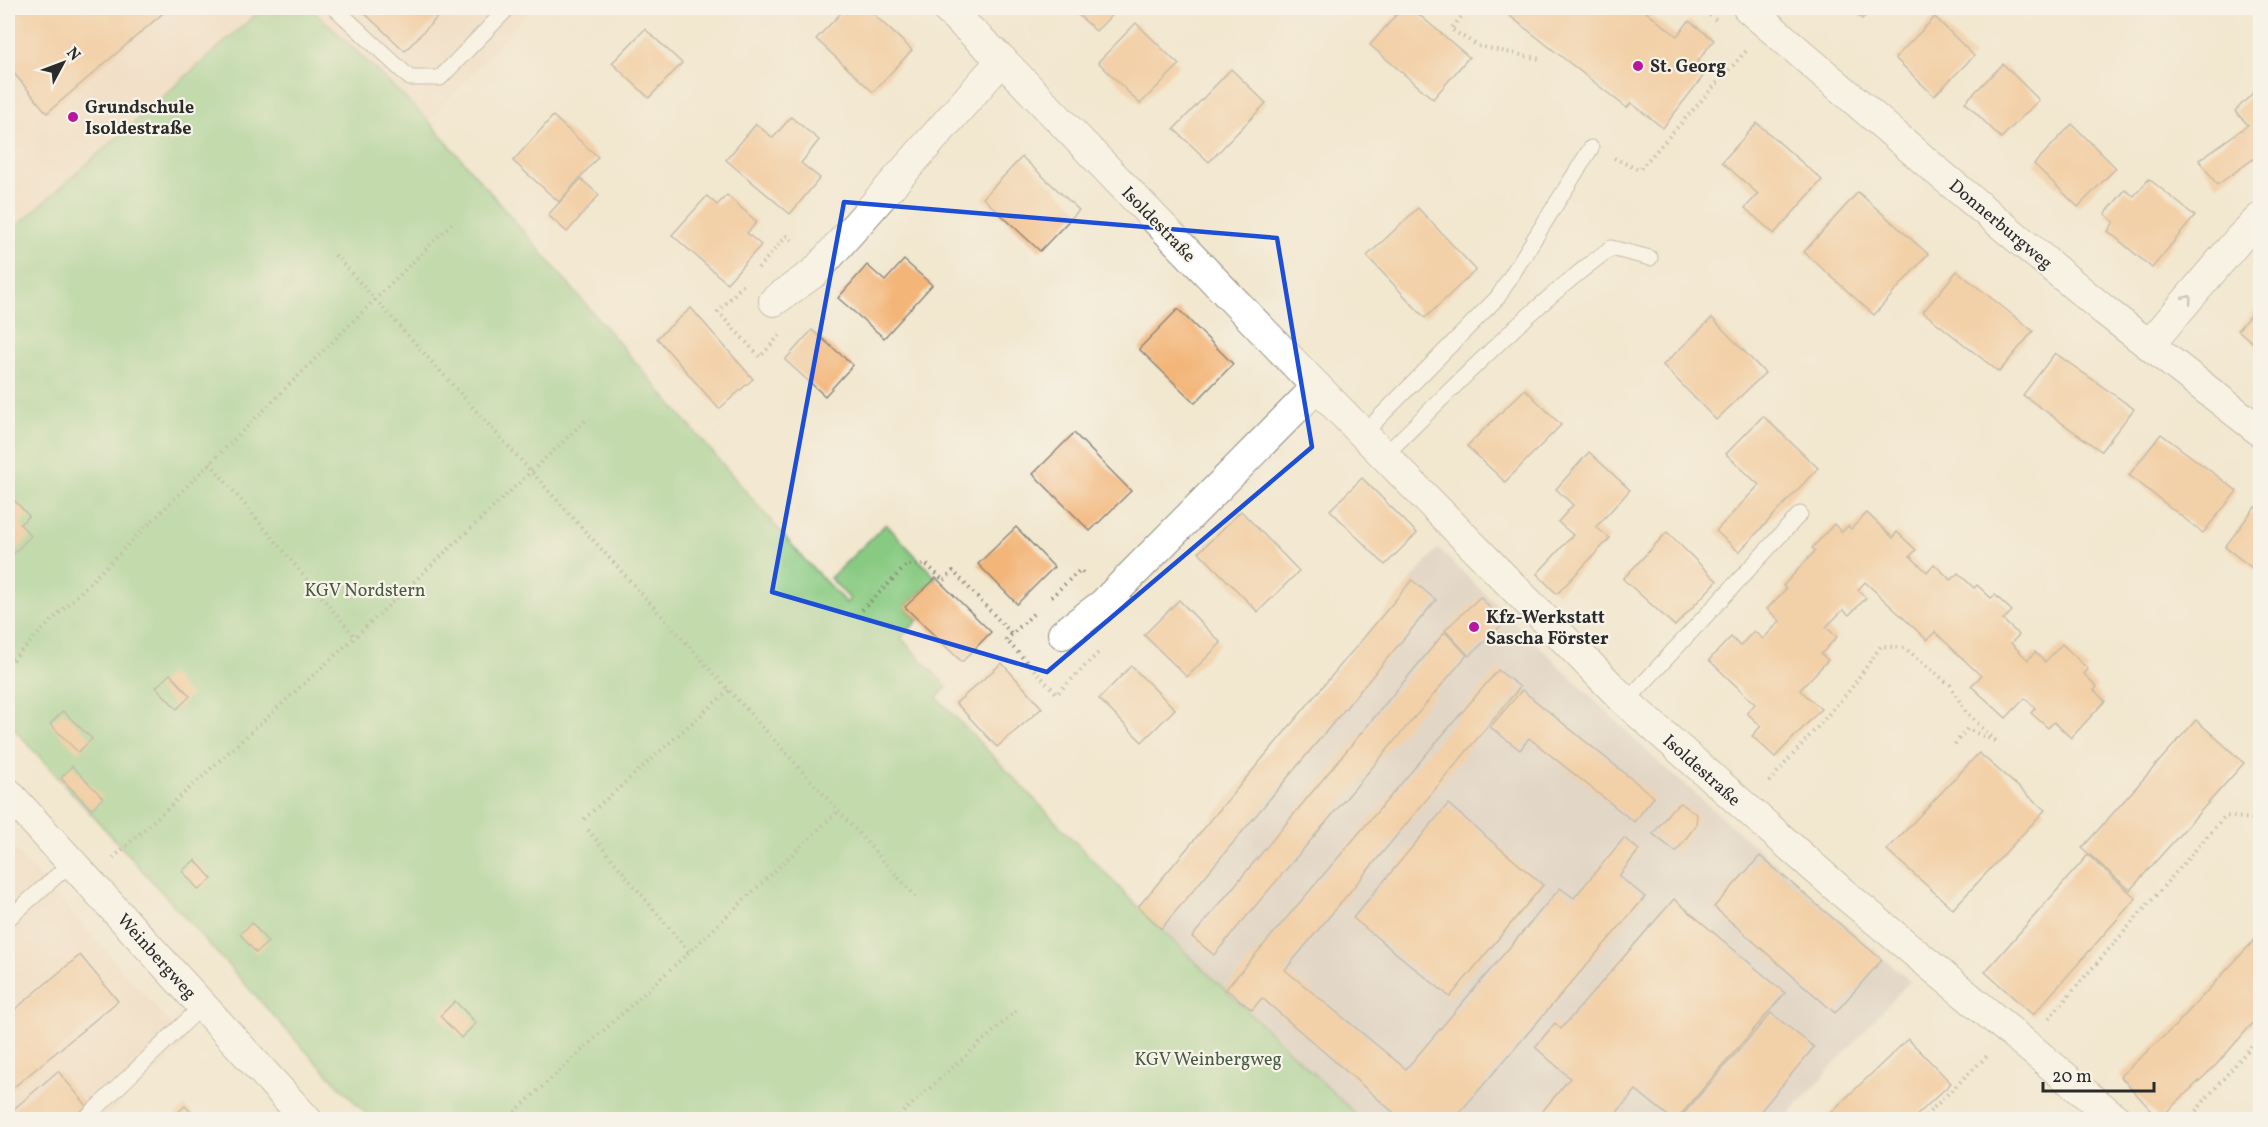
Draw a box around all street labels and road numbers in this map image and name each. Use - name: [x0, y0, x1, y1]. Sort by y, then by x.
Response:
- street label: Donnerburgweg: [1943, 174, 2057, 276]
- street label: Isoldestraße: [1115, 181, 1201, 269]
- street label: Isoldestraße: [1656, 729, 1746, 813]
- street label: Weinbergweg: [110, 909, 201, 1005]

